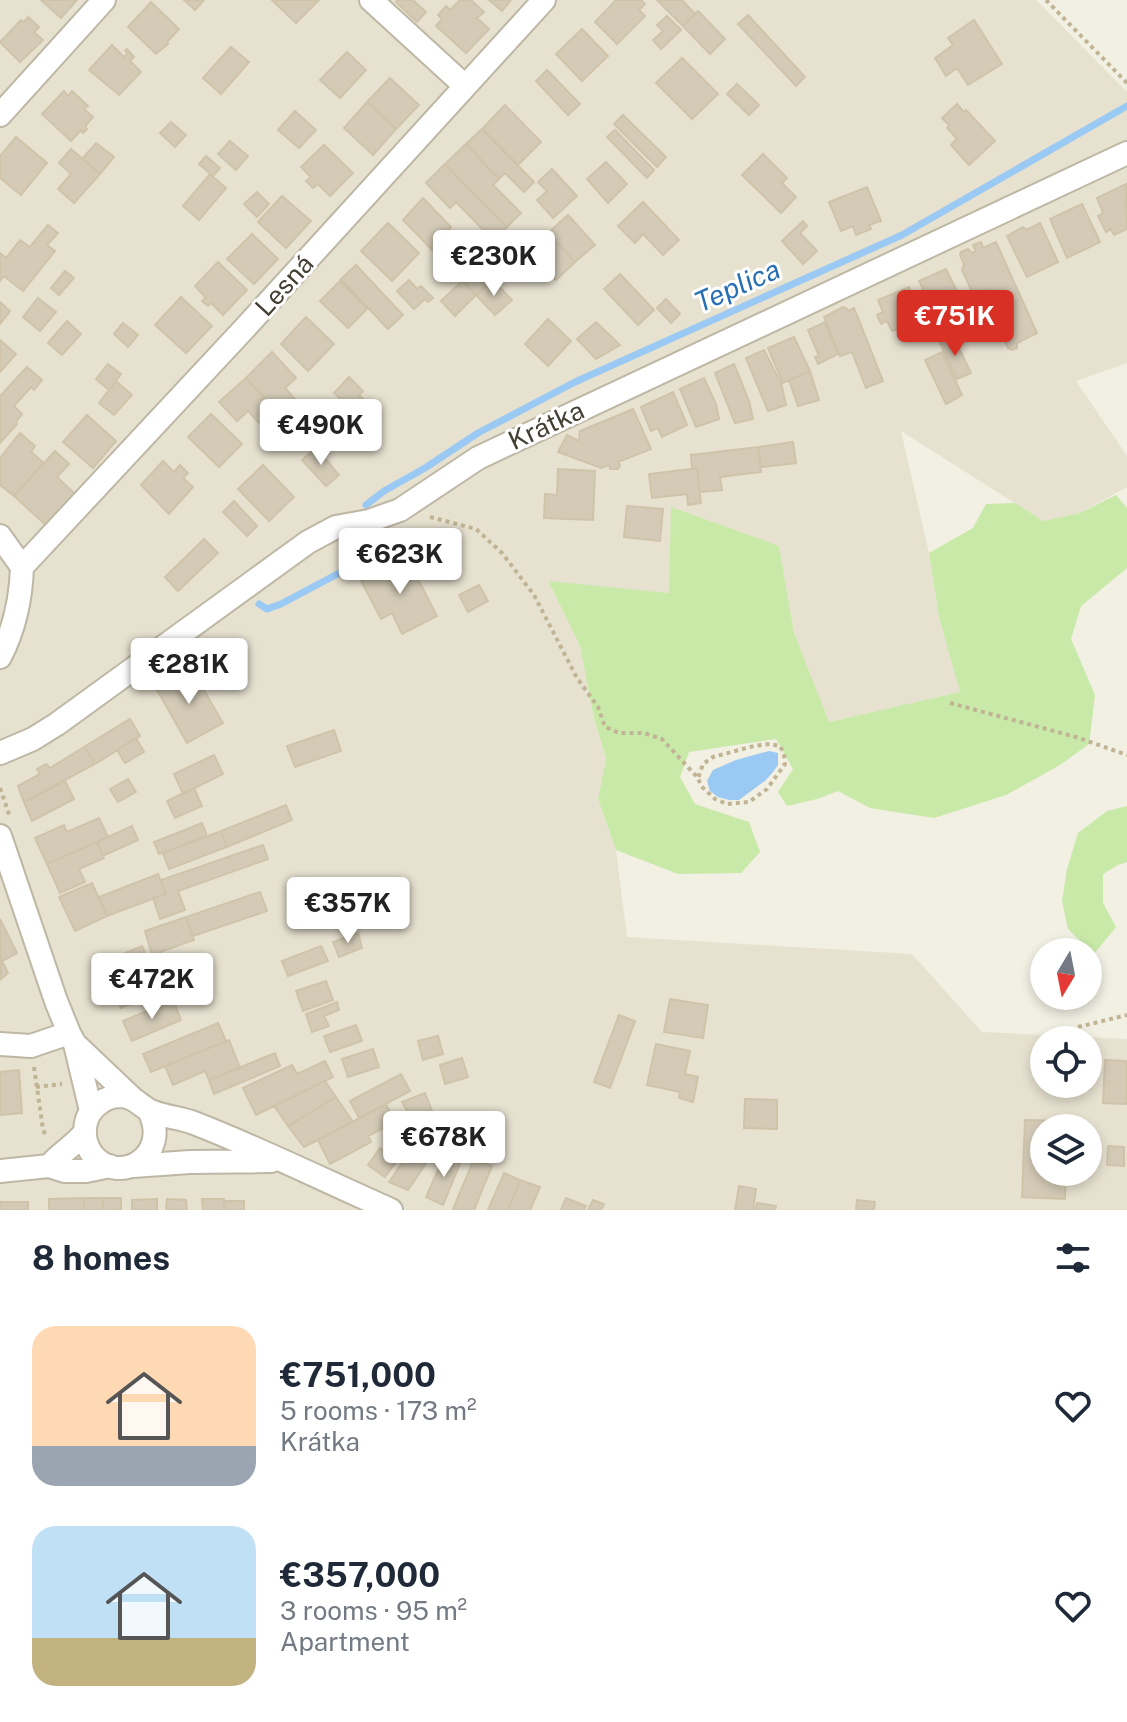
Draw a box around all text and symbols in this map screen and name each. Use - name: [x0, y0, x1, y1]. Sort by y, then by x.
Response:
- pin: €230K: [438, 230, 550, 298]
- text: €230K: [451, 240, 537, 271]
- street label: Lesná: [249, 248, 319, 322]
- water label: Teplica: [689, 252, 785, 318]
- pin: €751K: [899, 290, 1011, 358]
- text: €751K: [915, 300, 995, 331]
- street label: Krátka: [503, 394, 589, 456]
- pin: €490K: [265, 399, 377, 467]
- text: €490K: [278, 409, 364, 440]
- pin: €623K: [344, 528, 456, 596]
- text: €623K: [357, 538, 443, 569]
- pin: €281K: [133, 638, 245, 706]
- text: €281K: [149, 648, 229, 679]
- pin: €357K: [292, 877, 404, 945]
- text: €357K: [305, 887, 391, 918]
- north arrow: [1030, 938, 1102, 1010]
- map controls: [1030, 938, 1102, 1186]
- pin: €472K: [96, 953, 208, 1021]
- text: €472K: [109, 963, 195, 994]
- button: locate: [1030, 1026, 1102, 1098]
- pin: €678K: [388, 1111, 500, 1179]
- button: layers: [1030, 1114, 1102, 1186]
- text: €678K: [401, 1121, 487, 1152]
- icon: filters: [1051, 1236, 1095, 1280]
- text: 8 homes: [32, 1238, 170, 1278]
- text: €751,000: [280, 1355, 436, 1395]
- icon: home: [96, 1358, 192, 1454]
- icon: heart: [1051, 1384, 1095, 1428]
- text: 5 rooms · 173 m²: [280, 1395, 477, 1426]
- text: Krátka: [280, 1426, 360, 1457]
- text: €357,000: [280, 1555, 440, 1595]
- icon: home: [96, 1558, 192, 1654]
- icon: heart: [1051, 1584, 1095, 1628]
- text: 3 rooms · 95 m²: [280, 1595, 467, 1626]
- text: Apartment: [280, 1626, 410, 1657]

